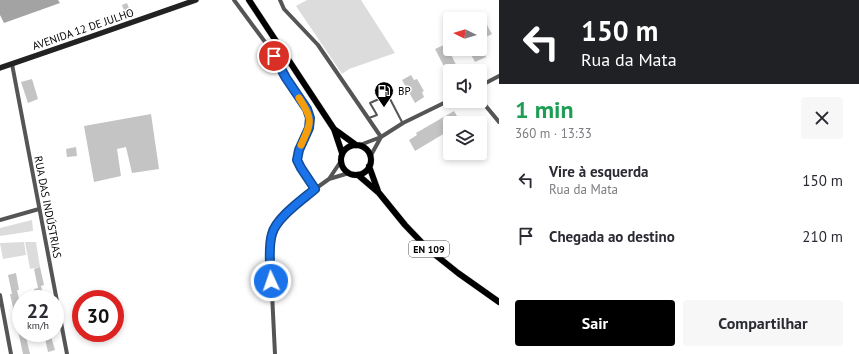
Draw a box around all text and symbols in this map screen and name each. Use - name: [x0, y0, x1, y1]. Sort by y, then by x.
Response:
- street label: AVENIDA 12 DE JULHO: [30, 5, 136, 53]
- north arrow: [443, 12, 487, 56]
- map controls: [443, 12, 487, 160]
- text: 150 m: [581, 12, 658, 49]
- icon: left: [515, 16, 567, 68]
- pin: [257, 39, 291, 73]
- icon: arrive: [263, 45, 285, 67]
- text: Rua da Mata: [581, 48, 677, 71]
- button: sound: [443, 64, 487, 108]
- fuel station icon: BP: [373, 80, 395, 108]
- place label: BP: [398, 84, 411, 98]
- text: 1 min: [515, 94, 574, 125]
- button: close: [801, 97, 843, 139]
- button: layers: [443, 116, 487, 160]
- text: 360 m · 13:33: [515, 125, 592, 142]
- street label: RUA DAS INDÚSTRIAS: [31, 155, 65, 259]
- text: Vire à esquerda: [549, 162, 648, 181]
- icon: left: [515, 169, 537, 191]
- text: 150 m: [802, 171, 843, 190]
- text: Rua da Mata: [549, 181, 618, 198]
- icon: arrive: [515, 225, 537, 247]
- text: Chegada ao destino: [549, 227, 675, 246]
- text: 210 m: [802, 227, 843, 246]
- road number: EN 109: [409, 241, 449, 257]
- position arrow: [250, 260, 292, 302]
- speed limit sign: 30: [72, 290, 124, 342]
- text: 22: [27, 298, 49, 324]
- button: Sair: [515, 300, 675, 346]
- button: Compartilhar: [683, 300, 843, 346]
- text: km/h: [27, 319, 49, 332]

